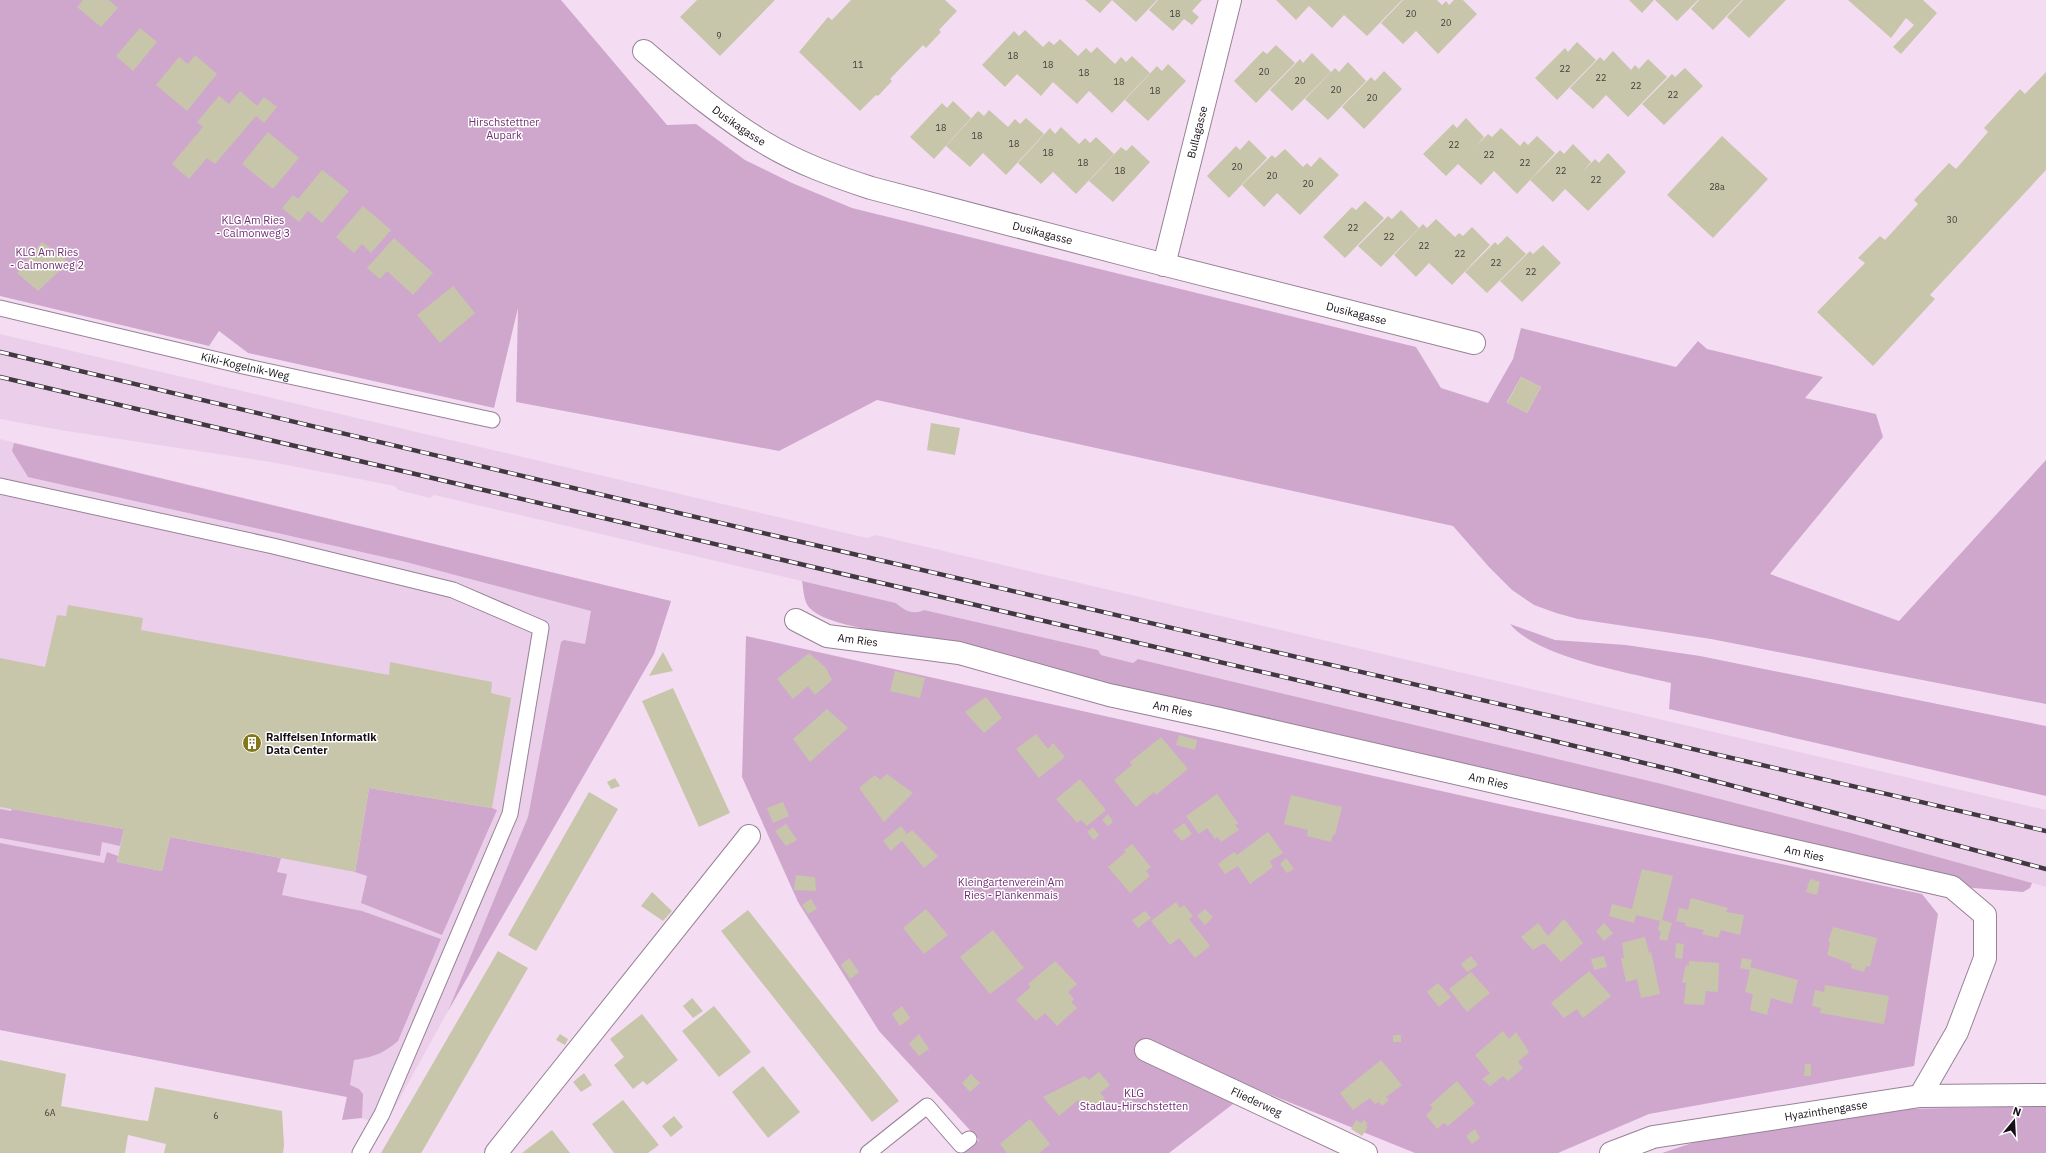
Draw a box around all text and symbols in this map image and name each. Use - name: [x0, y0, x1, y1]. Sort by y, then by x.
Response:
- house number: 18: [1170, 8, 1180, 19]
- house number: 20: [1406, 8, 1416, 19]
- house number: 20: [1441, 17, 1451, 28]
- house number: 9: [716, 30, 722, 41]
- house number: 18: [1008, 50, 1018, 61]
- house number: 11: [853, 59, 863, 70]
- house number: 18: [1043, 59, 1053, 70]
- house number: 22: [1560, 63, 1570, 74]
- house number: 20: [1259, 66, 1269, 77]
- house number: 18: [1079, 67, 1089, 78]
- house number: 22: [1596, 72, 1606, 83]
- house number: 20: [1295, 75, 1305, 86]
- house number: 18: [1114, 76, 1124, 87]
- house number: 22: [1631, 80, 1641, 91]
- house number: 20: [1331, 84, 1341, 95]
- house number: 18: [1150, 85, 1160, 96]
- house number: 22: [1668, 89, 1678, 100]
- house number: 20: [1367, 92, 1377, 103]
- street label: Dusikagasse: [709, 103, 768, 149]
- street label: Bullagasse: [1184, 104, 1210, 160]
- park label: Hirschstettner Aupark: [469, 115, 539, 142]
- house number: 18: [936, 122, 946, 133]
- house number: 18: [972, 130, 982, 141]
- house number: 18: [1009, 138, 1019, 149]
- house number: 22: [1449, 139, 1459, 150]
- house number: 18: [1043, 147, 1053, 158]
- house number: 22: [1484, 149, 1494, 160]
- house number: 18: [1078, 157, 1088, 168]
- house number: 22: [1520, 157, 1530, 168]
- house number: 20: [1232, 161, 1242, 172]
- house number: 18: [1115, 165, 1125, 176]
- house number: 22: [1556, 165, 1566, 176]
- house number: 20: [1267, 170, 1277, 181]
- house number: 22: [1591, 174, 1601, 185]
- house number: 20: [1303, 178, 1313, 189]
- house number: 28a: [1709, 181, 1725, 192]
- park label: KLG Am Ries - Calmonweg 3: [216, 213, 290, 240]
- house number: 30: [1947, 214, 1957, 225]
- street label: Dusikagasse: [1011, 218, 1074, 248]
- house number: 22: [1348, 222, 1358, 233]
- house number: 22: [1384, 231, 1394, 242]
- house number: 22: [1419, 240, 1429, 251]
- park label: KLG Am Ries - Calmonweg 2: [10, 245, 84, 272]
- house number: 22: [1455, 248, 1465, 259]
- house number: 22: [1491, 257, 1501, 268]
- house number: 22: [1526, 266, 1536, 277]
- street label: Dusikagasse: [1325, 299, 1388, 328]
- street label: Kiki-Kogelnik-Weg: [199, 349, 291, 383]
- street label: Am Ries: [837, 630, 879, 650]
- street label: Am Ries: [1152, 698, 1194, 720]
- place label: Raiffeisen Informatik Data Center: [266, 730, 377, 757]
- building icon: Raiffeisen Informatik Data Center: [241, 732, 263, 754]
- street label: Am Ries: [1467, 769, 1510, 792]
- street label: Am Ries: [1783, 842, 1826, 864]
- park label: Kleingartenverein Am Ries - Plankenmais: [958, 875, 1064, 902]
- street label: Fliederweg: [1229, 1084, 1284, 1120]
- park label: KLG Stadlau-Hirschstetten: [1080, 1086, 1188, 1113]
- street label: Hyazinthengasse: [1784, 1097, 1869, 1124]
- north arrow: [1994, 1101, 2034, 1141]
- text: N: [2011, 1104, 2023, 1119]
- house number: 6A: [44, 1107, 56, 1118]
- house number: 6: [213, 1110, 219, 1121]

